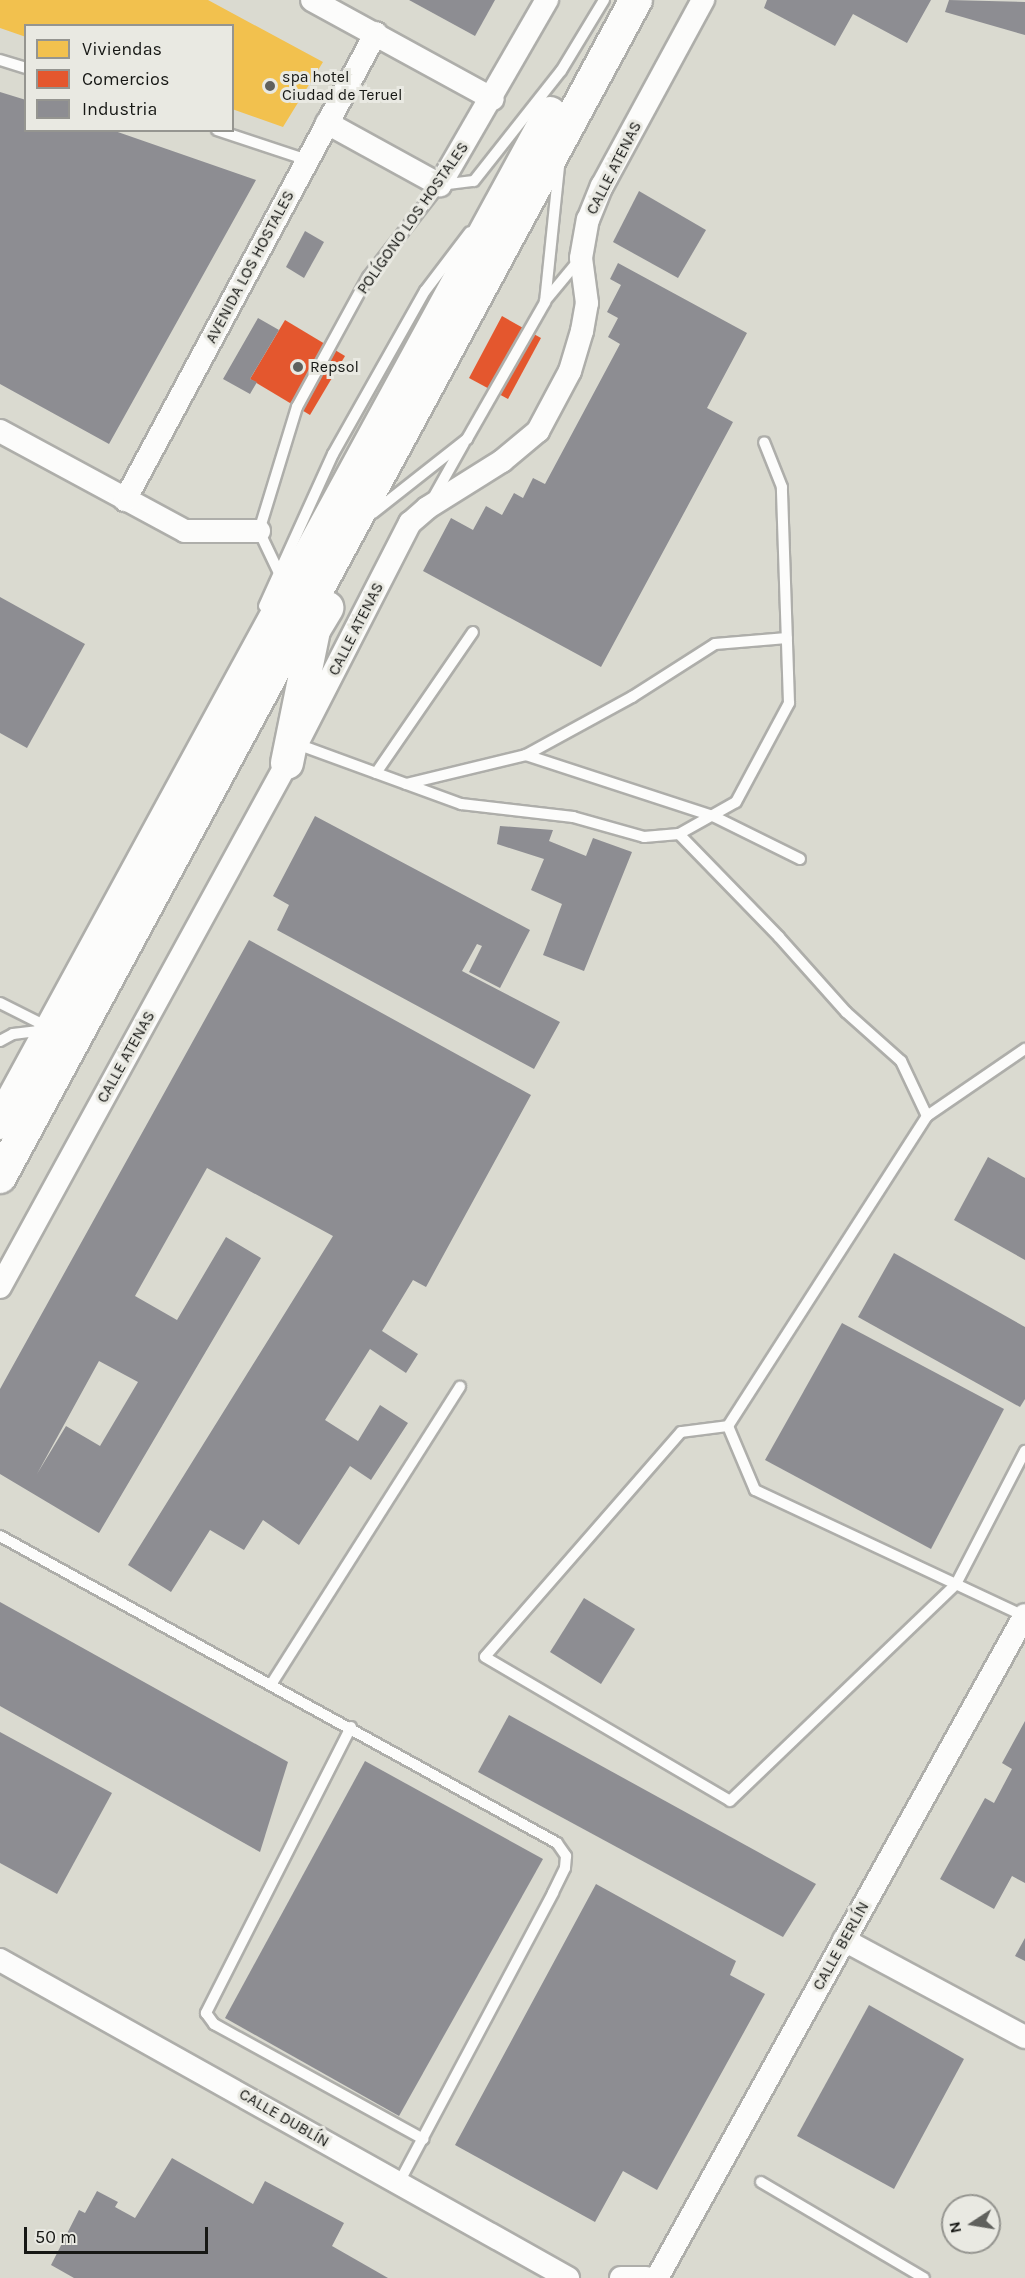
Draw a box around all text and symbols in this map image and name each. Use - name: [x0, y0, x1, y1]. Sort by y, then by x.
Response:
- legend: [24, 24, 234, 132]
- text: Viviendas: [82, 38, 162, 60]
- place label: spa hotel Ciudad de Teruel: [282, 67, 403, 105]
- text: Comercios: [82, 68, 169, 90]
- marker: spa hotel Ciudad de Teruel: [263, 79, 277, 93]
- text: Industria: [82, 98, 157, 120]
- street label: CALLE ATENAS: [582, 118, 646, 218]
- street label: POLÍGONO LOS HOSTALES: [353, 138, 473, 298]
- street label: AVENIDA LOS HOSTALES: [202, 187, 298, 347]
- place label: Repsol: [310, 357, 359, 377]
- marker: Repsol: [291, 360, 305, 374]
- street label: CALLE ATENAS: [324, 579, 388, 679]
- street label: CALLE ATENAS: [93, 1008, 159, 1106]
- street label: CALLE BERLÍN: [809, 1898, 873, 1994]
- street label: CALLE DUBLÍN: [236, 2085, 332, 2151]
- north arrow: [941, 2194, 1001, 2254]
- scale bar: [27, 2215, 212, 2253]
- text: N: [944, 2220, 965, 2235]
- text: 50 m: [35, 2226, 77, 2248]

